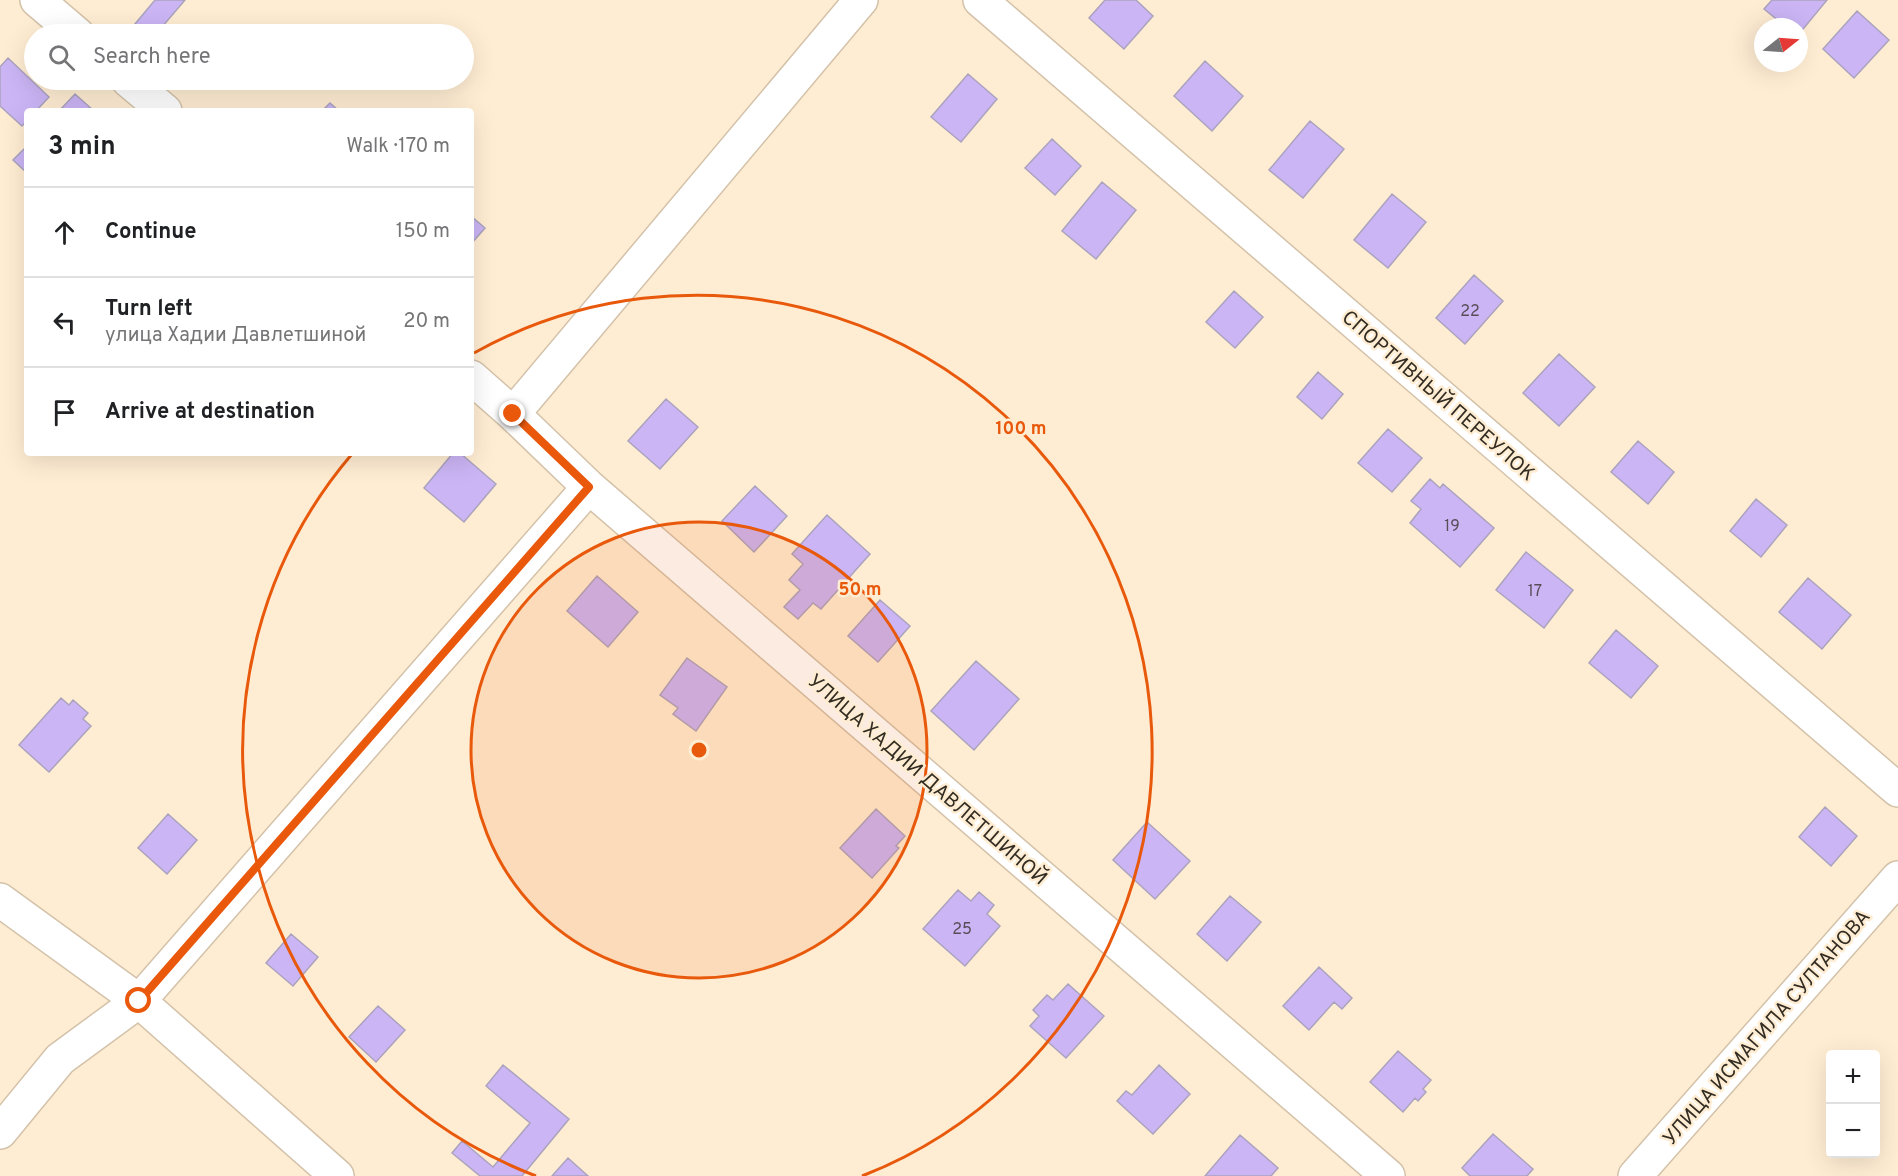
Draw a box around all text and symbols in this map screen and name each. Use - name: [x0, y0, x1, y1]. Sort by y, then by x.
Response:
- north arrow: [1754, 18, 1808, 72]
- search box: [24, 24, 474, 90]
- icon: search: [45, 41, 78, 74]
- text: Search here: [93, 44, 211, 71]
- text: 3 min: [48, 131, 116, 164]
- text: Walk · 170 m: [346, 134, 450, 160]
- icon: ahead: [48, 216, 81, 249]
- text: Continue: [105, 219, 196, 246]
- text: 150 m: [396, 219, 450, 245]
- text: Turn left: [105, 296, 193, 323]
- house number: 22: [1460, 302, 1480, 322]
- street label: СПОРТИВНЫЙ ПЕРЕУЛОК: [1336, 304, 1541, 488]
- icon: left: [48, 306, 81, 339]
- text: 20 m: [403, 309, 450, 335]
- text: улица Хадии Давлетшиной: [105, 323, 366, 349]
- icon: arrive: [48, 396, 81, 429]
- text: Arrive at destination: [105, 399, 315, 426]
- route end: [499, 400, 525, 426]
- text: 100 m: [995, 418, 1047, 441]
- house number: 19: [1444, 517, 1460, 537]
- text: 50 m: [838, 579, 882, 602]
- house number: 17: [1528, 582, 1542, 602]
- street label: УЛИЦА ХАДИИ ДАВЛЕТШИНОЙ: [801, 668, 1053, 892]
- centre of rings: [689, 740, 709, 760]
- street label: УЛИЦА ИСМАГИЛА СУЛТАНОВА: [1658, 905, 1877, 1152]
- house number: 25: [952, 920, 972, 940]
- route start: [125, 987, 151, 1013]
- map controls: [1826, 1050, 1880, 1158]
- button: +: [1826, 1050, 1880, 1104]
- button: −: [1826, 1104, 1880, 1158]

